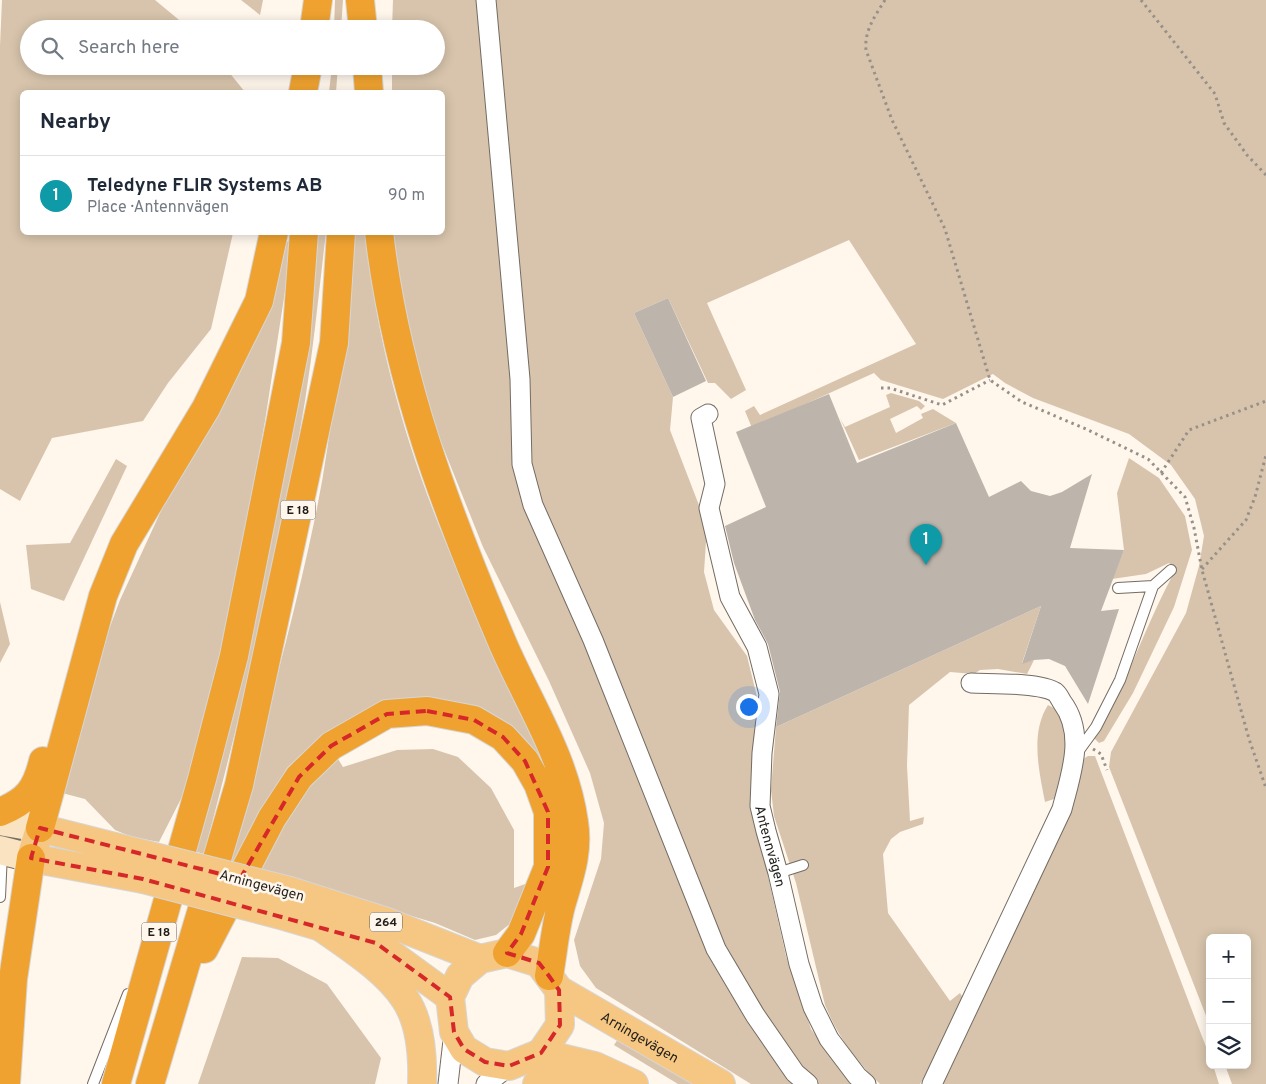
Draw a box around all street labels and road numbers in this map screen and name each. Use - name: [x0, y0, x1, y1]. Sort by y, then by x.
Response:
- road number: E 18: [280, 500, 316, 520]
- street label: Antennvägen: [750, 804, 788, 889]
- street label: Arningevägen: [217, 867, 306, 906]
- road number: 264: [370, 912, 402, 932]
- road number: E 18: [142, 922, 176, 942]
- street label: Arningevägen: [597, 1009, 681, 1068]

